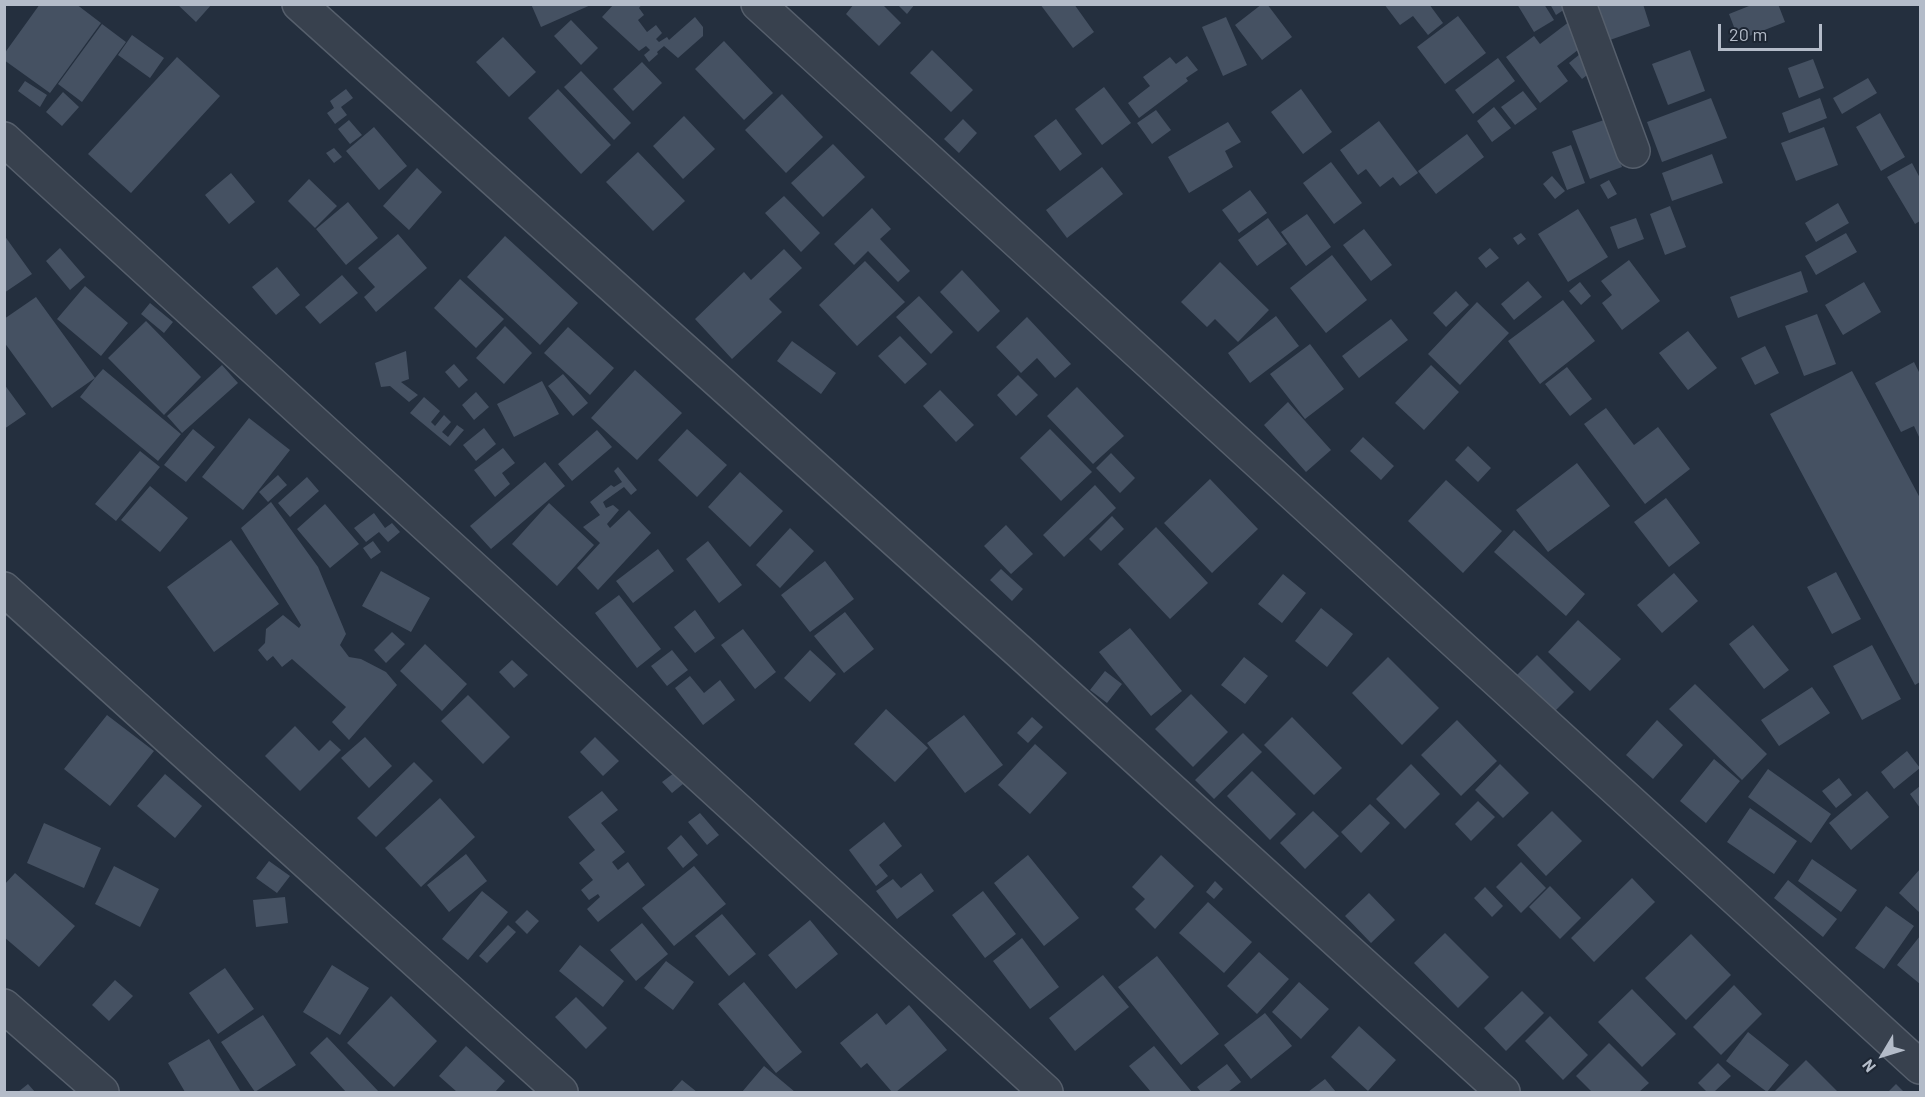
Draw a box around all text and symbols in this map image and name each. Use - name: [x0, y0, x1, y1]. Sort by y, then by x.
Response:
- scale bar: [1721, 12, 1824, 50]
- text: 20 m: [1729, 23, 1767, 45]
- north arrow: [1853, 1025, 1913, 1085]
- text: N: [1858, 1056, 1879, 1076]

